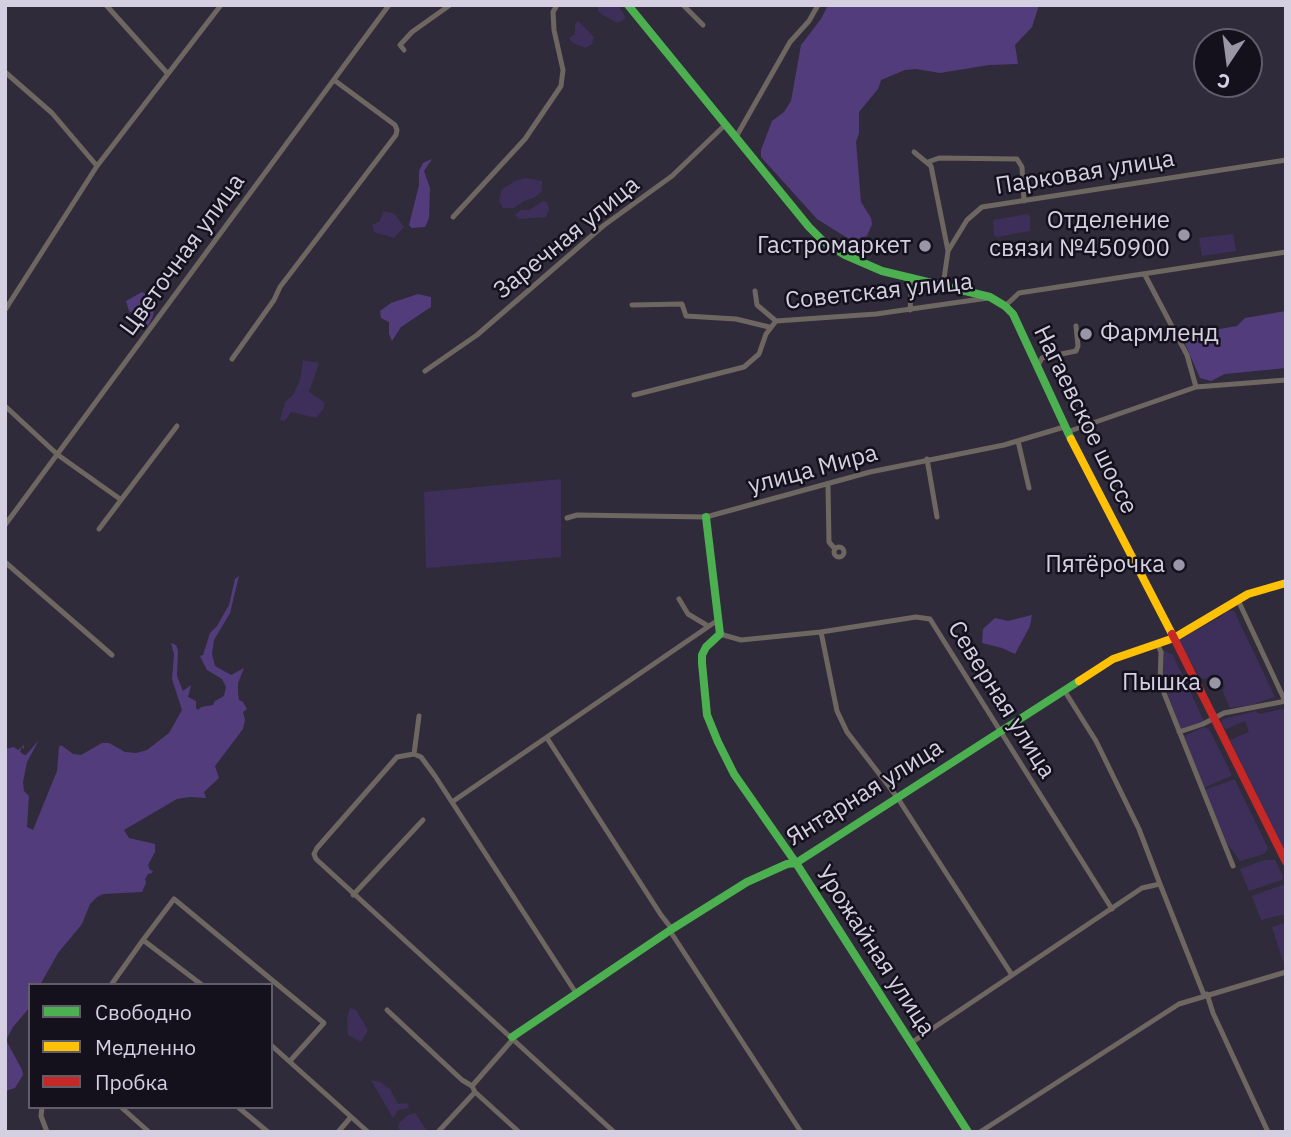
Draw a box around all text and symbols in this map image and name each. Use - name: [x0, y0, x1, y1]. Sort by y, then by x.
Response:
- north arrow: [1193, 28, 1263, 98]
- text: С: [1215, 68, 1232, 95]
- street label: Парковая улица: [994, 145, 1176, 201]
- street label: Цветочная улица: [115, 168, 251, 342]
- street label: Заречная улица: [488, 170, 646, 306]
- place label: Отделение связи №450900: [989, 207, 1170, 263]
- marker: Отделение связи №450900: [1176, 227, 1192, 243]
- place label: Гастромаркет: [757, 232, 911, 260]
- marker: Гастромаркет: [917, 238, 933, 254]
- street label: Советская улица: [784, 268, 974, 316]
- place label: Фармленд: [1100, 320, 1219, 348]
- street label: Нагаевское шоссе: [1027, 321, 1143, 519]
- marker: Фармленд: [1078, 326, 1094, 342]
- street label: улица Мира: [745, 439, 881, 501]
- place label: Пятёрочка: [1045, 551, 1165, 579]
- marker: Пятёрочка: [1171, 557, 1187, 573]
- street label: Северная улица: [941, 616, 1061, 784]
- place label: Пышка: [1122, 669, 1201, 697]
- marker: Пышка: [1207, 675, 1223, 691]
- street label: Янтарная улица: [781, 733, 949, 853]
- street label: Урожайная улица: [809, 860, 941, 1042]
- legend: [28, 983, 273, 1109]
- text: Свободно: [95, 998, 192, 1026]
- text: Медленно: [95, 1033, 196, 1061]
- text: Пробка: [95, 1068, 168, 1096]

